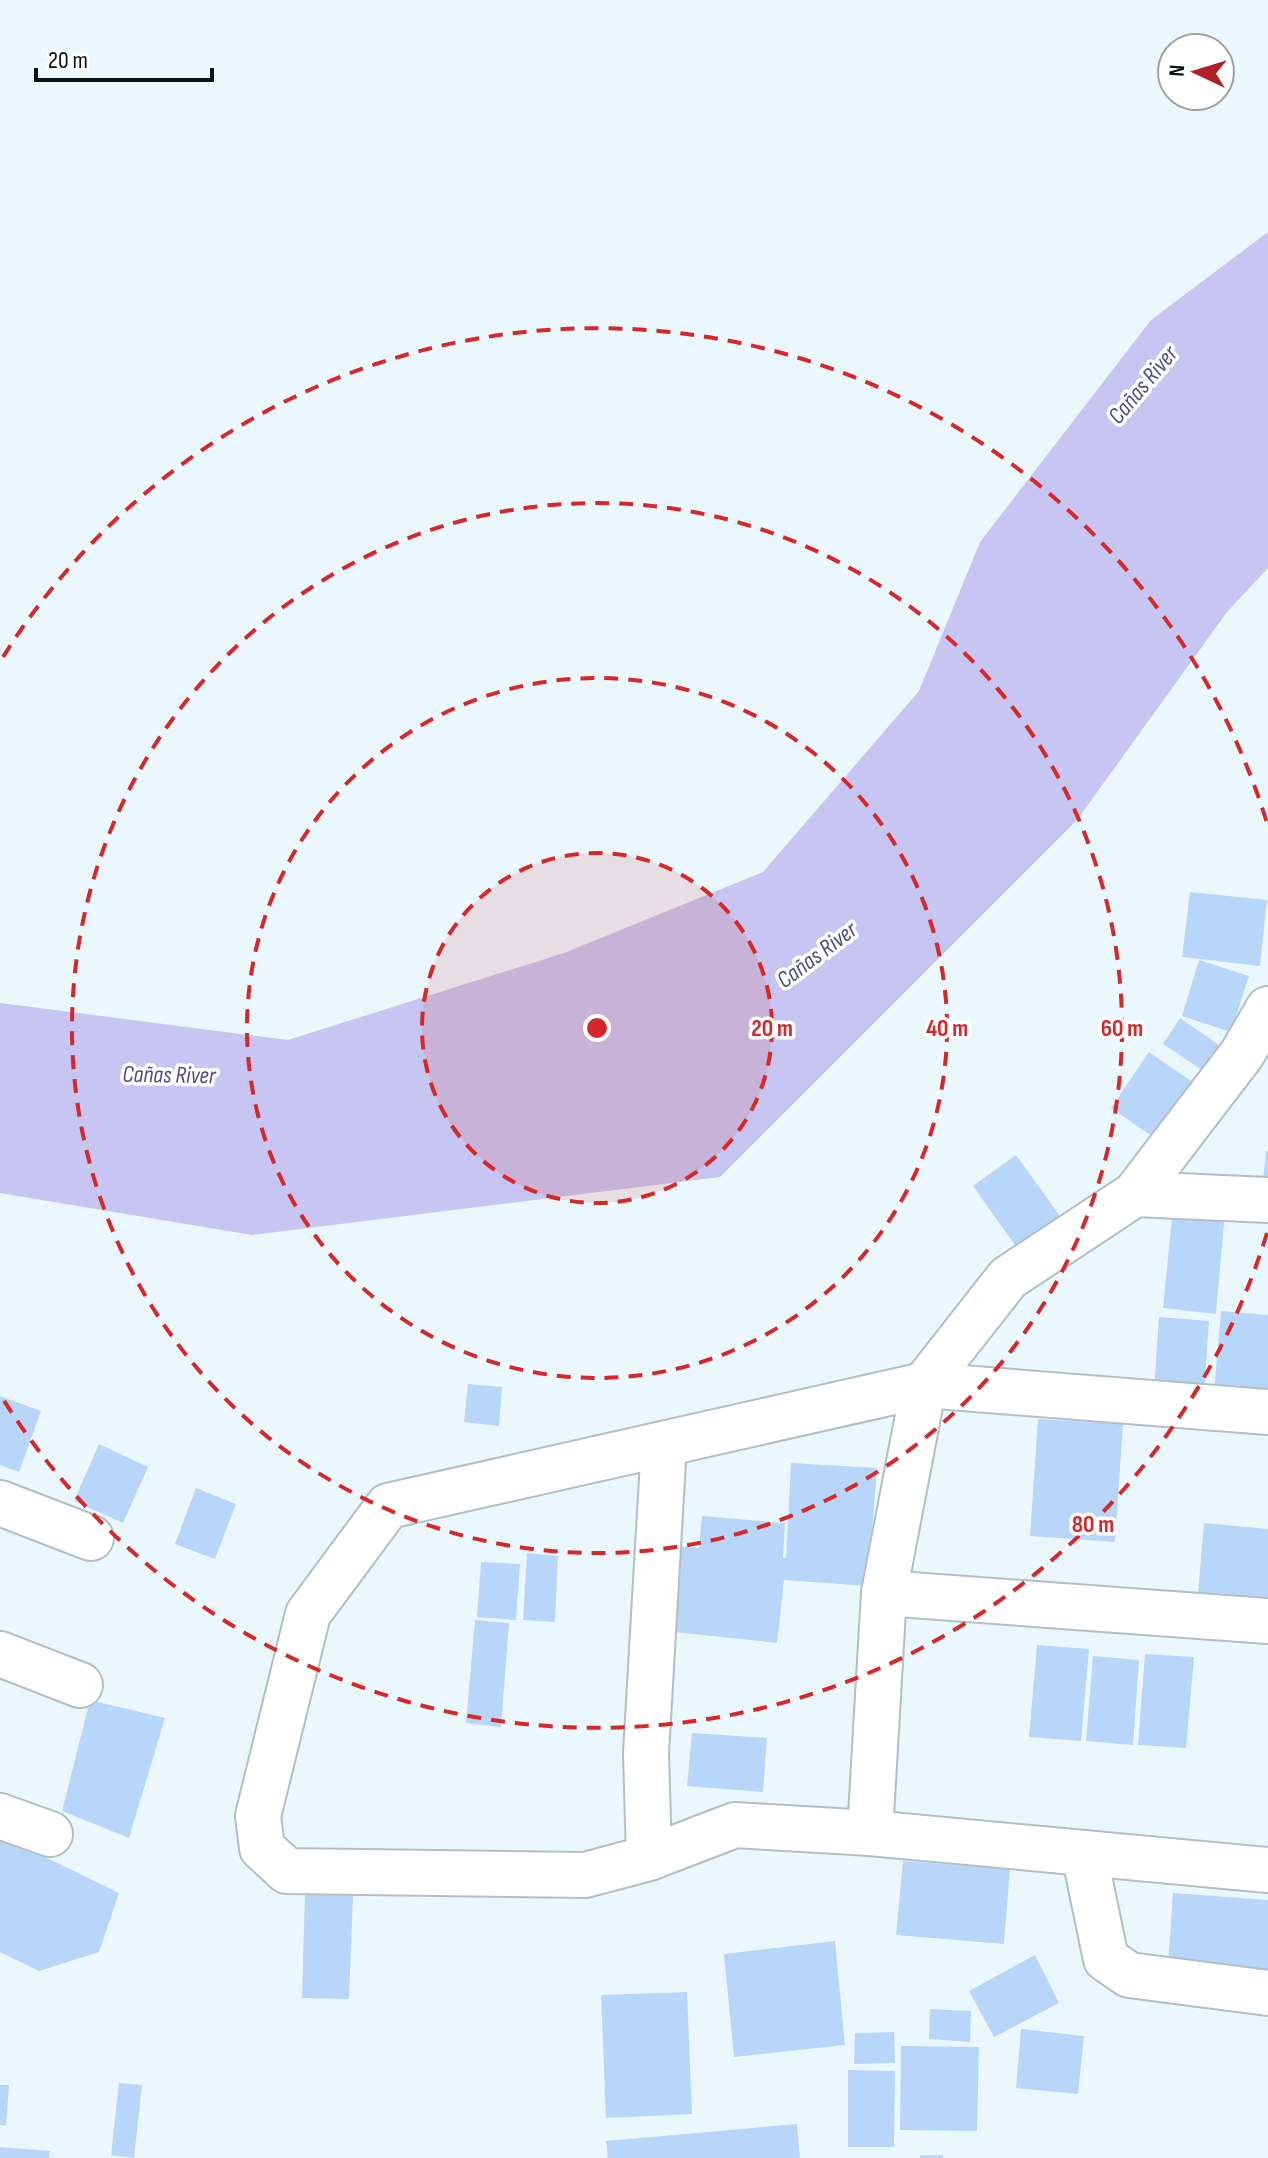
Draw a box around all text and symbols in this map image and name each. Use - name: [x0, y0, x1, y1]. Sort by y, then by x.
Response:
- scale bar: [36, 32, 212, 82]
- north arrow: [1156, 32, 1236, 112]
- text: 20 m: [48, 46, 88, 75]
- text: N: [1164, 64, 1191, 78]
- water label: Cañas River: [1102, 339, 1185, 430]
- water label: Cañas River: [771, 915, 864, 995]
- centre of rings: [583, 1014, 611, 1042]
- text: 20 m: [751, 1014, 793, 1043]
- text: 40 m: [926, 1014, 968, 1043]
- text: 60 m: [1101, 1014, 1143, 1043]
- water label: Cañas River: [122, 1060, 217, 1090]
- text: 80 m: [1072, 1510, 1114, 1539]

